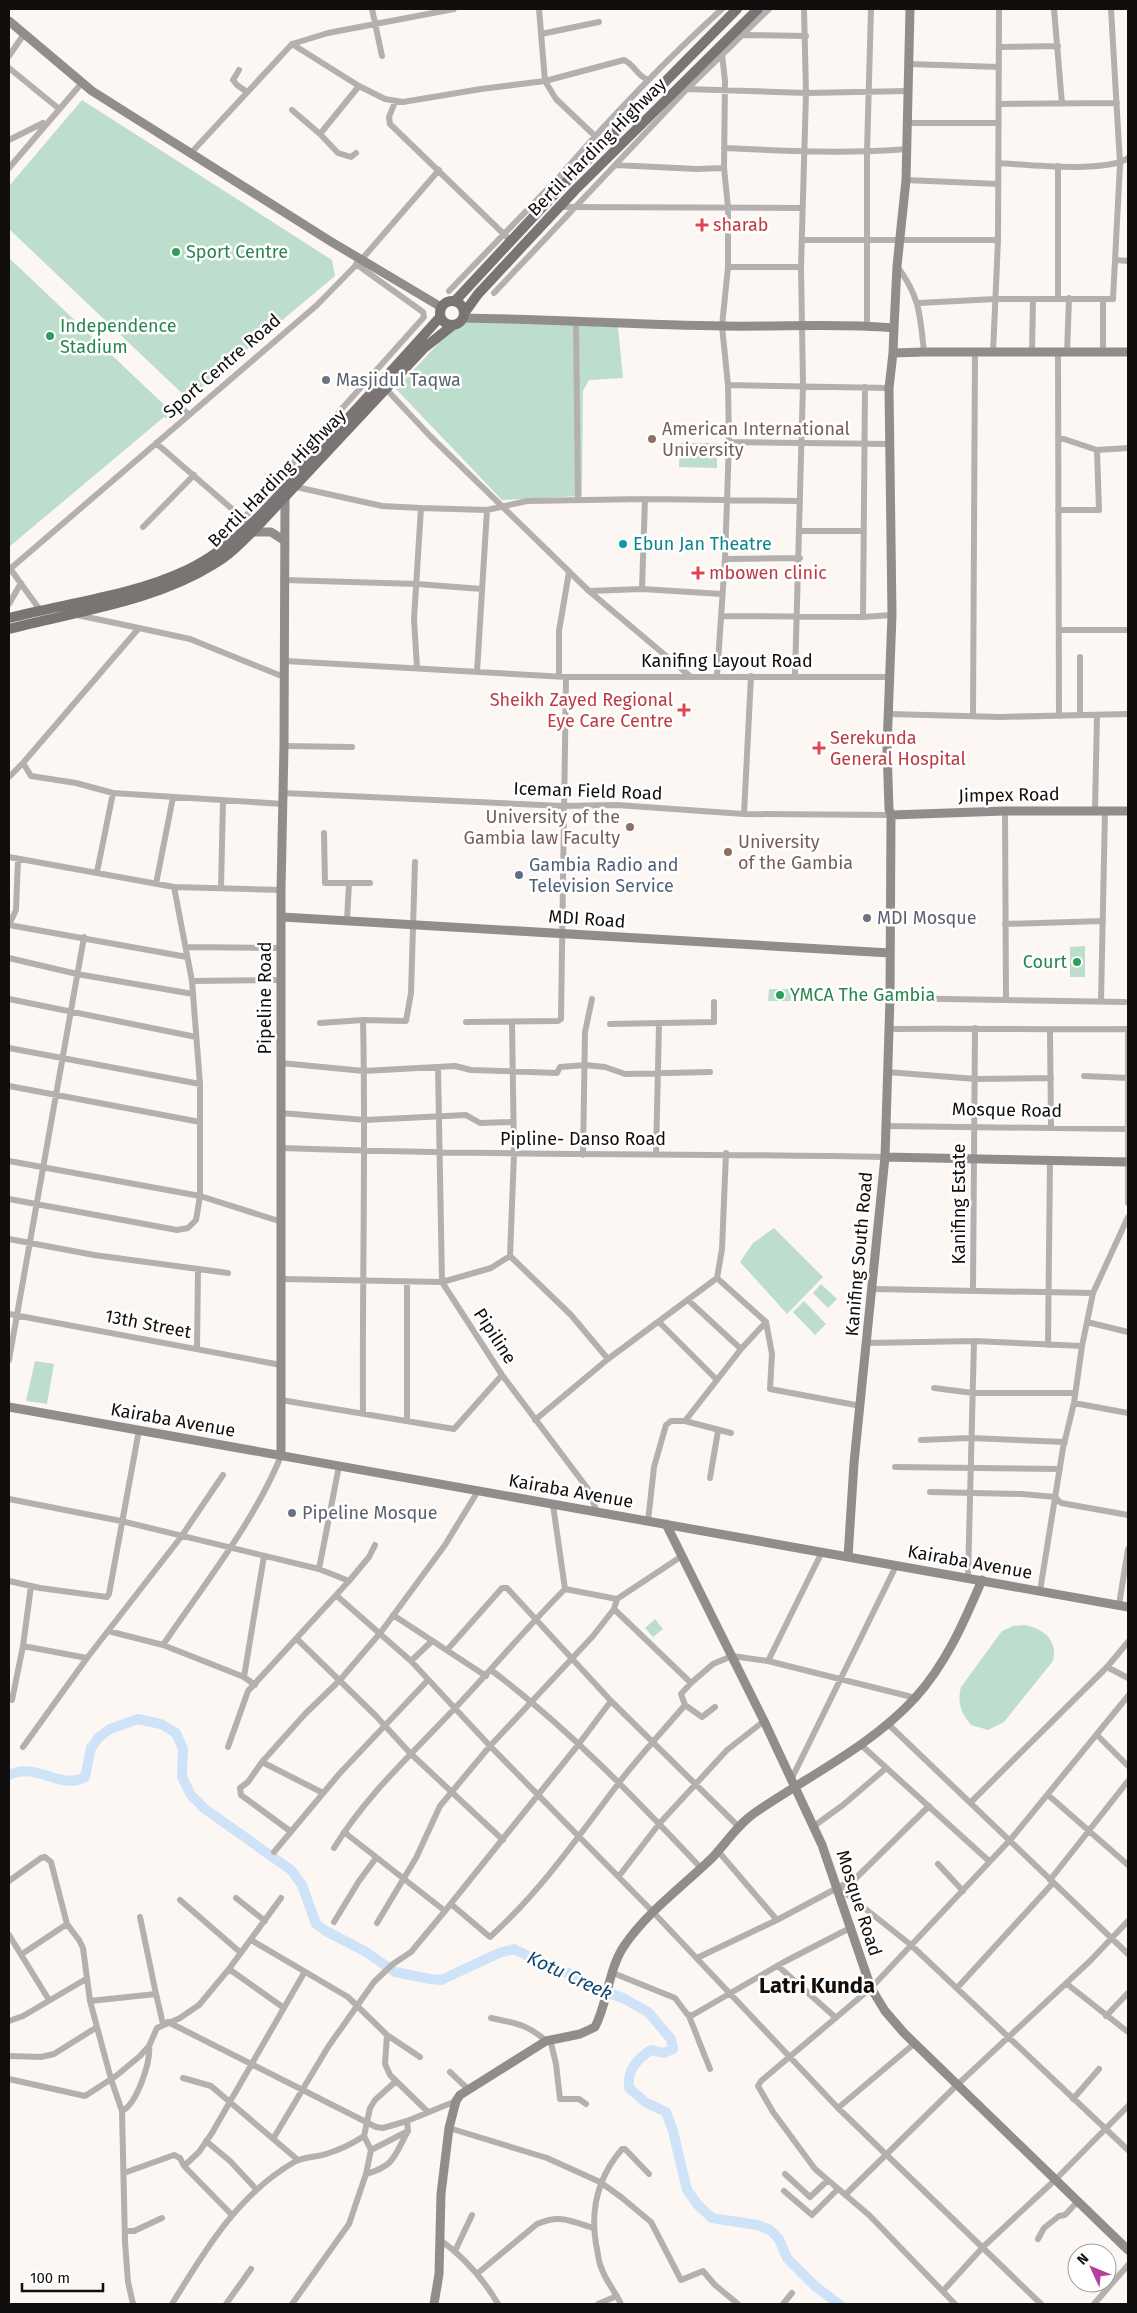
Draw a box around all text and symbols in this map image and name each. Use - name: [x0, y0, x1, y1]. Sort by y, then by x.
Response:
- street label: Bertil Harding Highway: [523, 73, 671, 221]
- place label: sharab: [713, 214, 769, 236]
- marker: sharab: [695, 218, 709, 232]
- place label: Sport Centre: [186, 241, 288, 263]
- marker: Sport Centre: [170, 246, 182, 258]
- street label: Sport Centre Road: [159, 309, 285, 423]
- place label: Independence Stadium: [60, 315, 177, 358]
- marker: Independence Stadium: [44, 330, 56, 342]
- place label: Masjidul Taqwa: [336, 369, 461, 391]
- marker: Masjidul Taqwa: [320, 374, 332, 386]
- street label: Bertil Harding Highway: [203, 404, 351, 552]
- place label: American International University: [662, 418, 850, 461]
- marker: American International University: [646, 433, 658, 445]
- place label: Ebun Jan Theatre: [633, 533, 772, 555]
- marker: Ebun Jan Theatre: [617, 538, 629, 550]
- place label: mbowen clinic: [709, 562, 827, 584]
- marker: mbowen clinic: [691, 566, 705, 580]
- street label: Kanifing Layout Road: [641, 650, 813, 672]
- place label: Sheikh Zayed Regional Eye Care Centre: [490, 689, 673, 732]
- marker: Sheikh Zayed Regional Eye Care Centre: [677, 703, 691, 717]
- place label: Serekunda General Hospital: [830, 727, 966, 770]
- marker: Serekunda General Hospital: [812, 741, 826, 755]
- street label: Iceman Field Road: [513, 777, 663, 805]
- street label: Jimpex Road: [958, 783, 1060, 807]
- place label: University of the Gambia law Faculty: [464, 806, 620, 849]
- marker: University of the Gambia law Faculty: [624, 821, 636, 833]
- place label: University of the Gambia: [738, 831, 853, 874]
- marker: University of the Gambia: [722, 846, 734, 858]
- place label: Gambia Radio and Television Service: [529, 854, 679, 897]
- marker: Gambia Radio and Television Service: [513, 869, 525, 881]
- street label: MDI Road: [548, 905, 626, 933]
- place label: MDI Mosque: [877, 907, 977, 929]
- marker: MDI Mosque: [861, 912, 873, 924]
- street label: Pipeline Road: [254, 941, 276, 1055]
- place label: Court: [1023, 951, 1067, 973]
- marker: Court: [1071, 956, 1083, 968]
- place label: YMCA The Gambia: [790, 984, 935, 1006]
- marker: YMCA The Gambia: [774, 989, 786, 1001]
- street label: Mosque Road: [952, 1098, 1062, 1122]
- street label: Pipline- Danso Road: [500, 1128, 666, 1150]
- street label: Kanifing Estate: [948, 1143, 970, 1265]
- street label: Kanifing South Road: [841, 1171, 877, 1337]
- street label: Pipiline: [469, 1304, 521, 1368]
- street label: 13th Street: [103, 1305, 193, 1343]
- street label: Kairaba Avenue: [109, 1398, 237, 1442]
- street label: Kairaba Avenue: [507, 1469, 635, 1513]
- place label: Pipeline Mosque: [302, 1502, 438, 1524]
- marker: Pipeline Mosque: [286, 1507, 298, 1519]
- street label: Kairaba Avenue: [906, 1540, 1034, 1584]
- street label: Mosque Road: [832, 1847, 886, 1959]
- water label: Kotu Creek: [524, 1946, 616, 2005]
- district label: Latri Kunda: [759, 1972, 875, 1999]
- north arrow: [1067, 2243, 1117, 2293]
- text: N: [1074, 2250, 1092, 2269]
- scale bar: [22, 2260, 104, 2292]
- text: 100 m: [30, 2269, 70, 2287]

